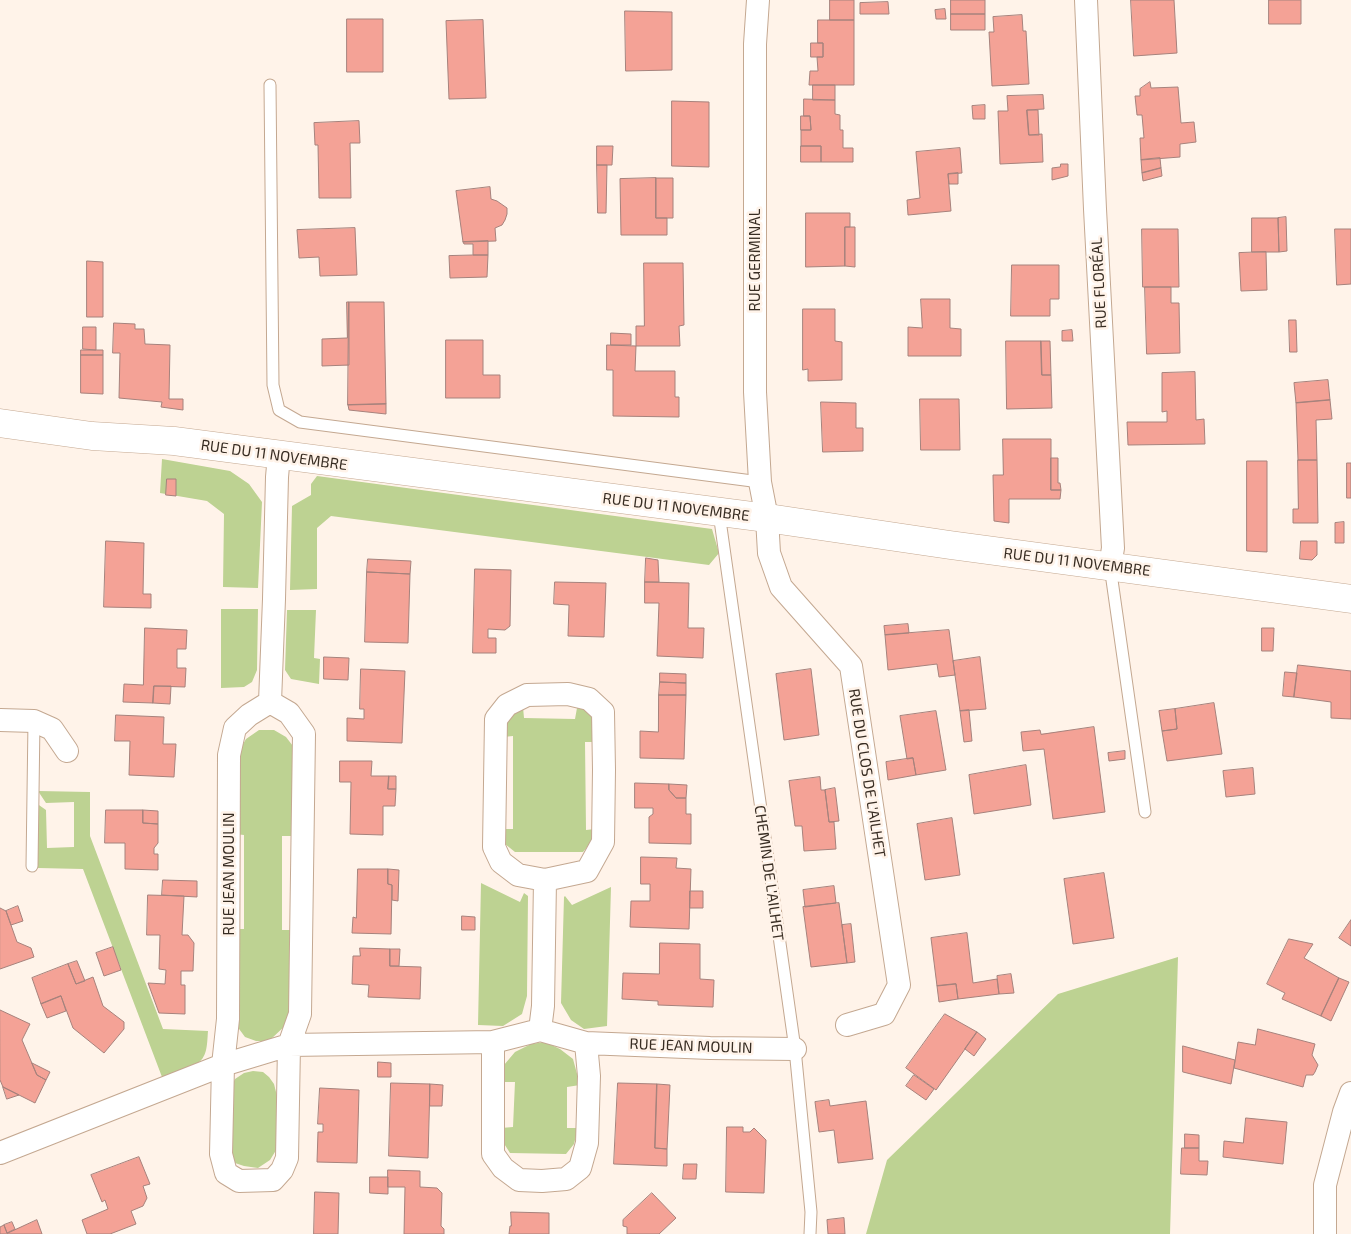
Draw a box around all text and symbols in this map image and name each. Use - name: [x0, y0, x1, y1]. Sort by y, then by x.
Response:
- street label: RUE GERMINAL: [746, 209, 764, 311]
- street label: RUE FLORÉAL: [1088, 237, 1110, 329]
- street label: RUE DU 11 NOVEMBRE: [200, 436, 348, 474]
- street label: RUE DU 11 NOVEMBRE: [602, 489, 750, 525]
- street label: RUE DU 11 NOVEMBRE: [1003, 544, 1151, 580]
- street label: RUE DU CLOS DE L'AILHET: [845, 687, 889, 859]
- street label: CHEMIN DE L'AILHET: [751, 804, 787, 942]
- street label: RUE JEAN MOULIN: [220, 812, 238, 936]
- street label: RUE JEAN MOULIN: [629, 1035, 753, 1057]

